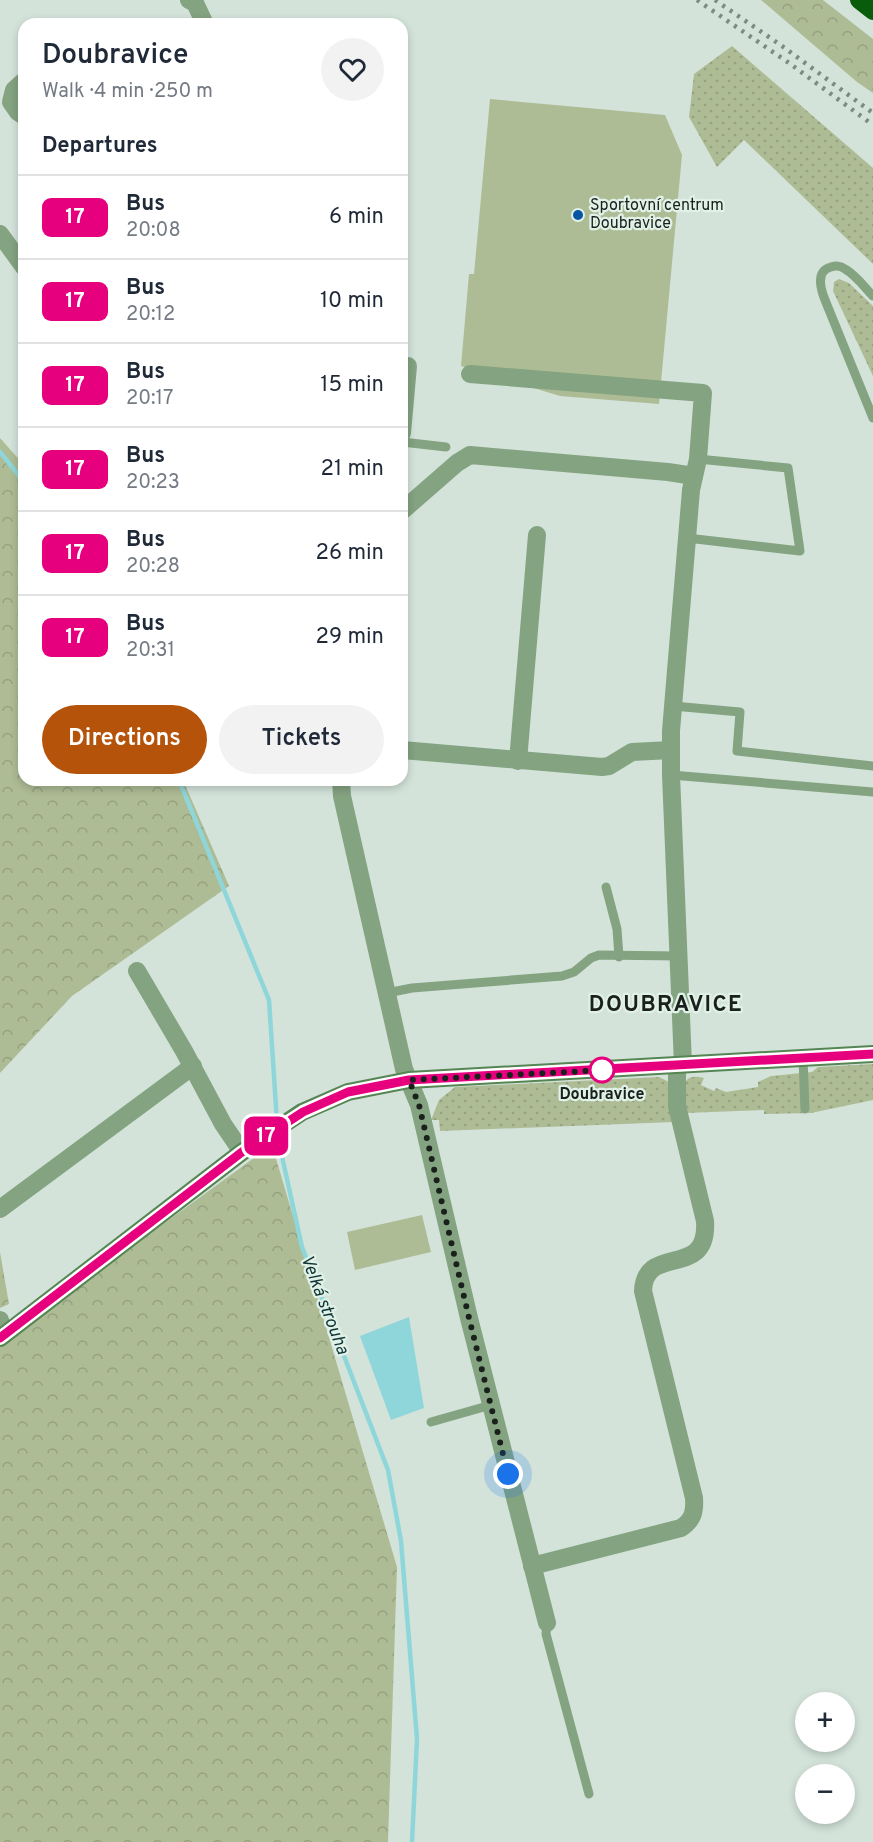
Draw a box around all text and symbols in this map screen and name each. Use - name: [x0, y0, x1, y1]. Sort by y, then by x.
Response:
- text: Doubravice: [42, 38, 188, 74]
- button: heart: [321, 38, 384, 101]
- text: Walk · 4 min · 250 m: [42, 79, 213, 105]
- text: Departures: [42, 133, 158, 160]
- text: Bus: [126, 191, 165, 218]
- place label: Sportovní centrum Doubravice: [590, 196, 724, 234]
- text: 17: [65, 204, 85, 231]
- text: 6 min: [329, 204, 384, 231]
- marker: Sportovní centrum Doubravice: [571, 208, 585, 222]
- text: 20:08: [126, 218, 181, 244]
- text: Bus: [126, 275, 165, 302]
- text: 17: [65, 288, 85, 315]
- text: 10 min: [320, 288, 384, 315]
- text: 20:12: [126, 302, 175, 328]
- text: Bus: [126, 359, 165, 386]
- text: 17: [65, 372, 85, 399]
- text: 15 min: [320, 372, 384, 399]
- text: 20:17: [126, 386, 173, 412]
- text: Bus: [126, 443, 165, 470]
- text: 17: [65, 456, 85, 483]
- text: 21 min: [321, 456, 384, 483]
- text: 20:23: [126, 470, 180, 496]
- text: Bus: [126, 527, 165, 554]
- text: 17: [65, 540, 85, 567]
- text: 26 min: [316, 540, 384, 567]
- text: 20:28: [126, 554, 180, 580]
- text: Bus: [126, 611, 165, 638]
- text: 17: [65, 624, 85, 651]
- text: 29 min: [316, 624, 384, 651]
- text: 20:31: [126, 638, 175, 664]
- button: Directions: [42, 705, 207, 774]
- button: Tickets: [219, 705, 384, 774]
- district label: DOUBRAVICE: [589, 992, 743, 1019]
- marker: Doubravice: [589, 1057, 615, 1083]
- place label: Doubravice: [559, 1085, 645, 1105]
- line badge: 17: [239, 1116, 293, 1156]
- text: 17: [256, 1123, 276, 1150]
- water label: Velká strouha: [295, 1252, 354, 1359]
- your location: [493, 1459, 523, 1489]
- map controls: [795, 1692, 855, 1824]
- button: +: [795, 1692, 855, 1752]
- button: −: [795, 1764, 855, 1824]

